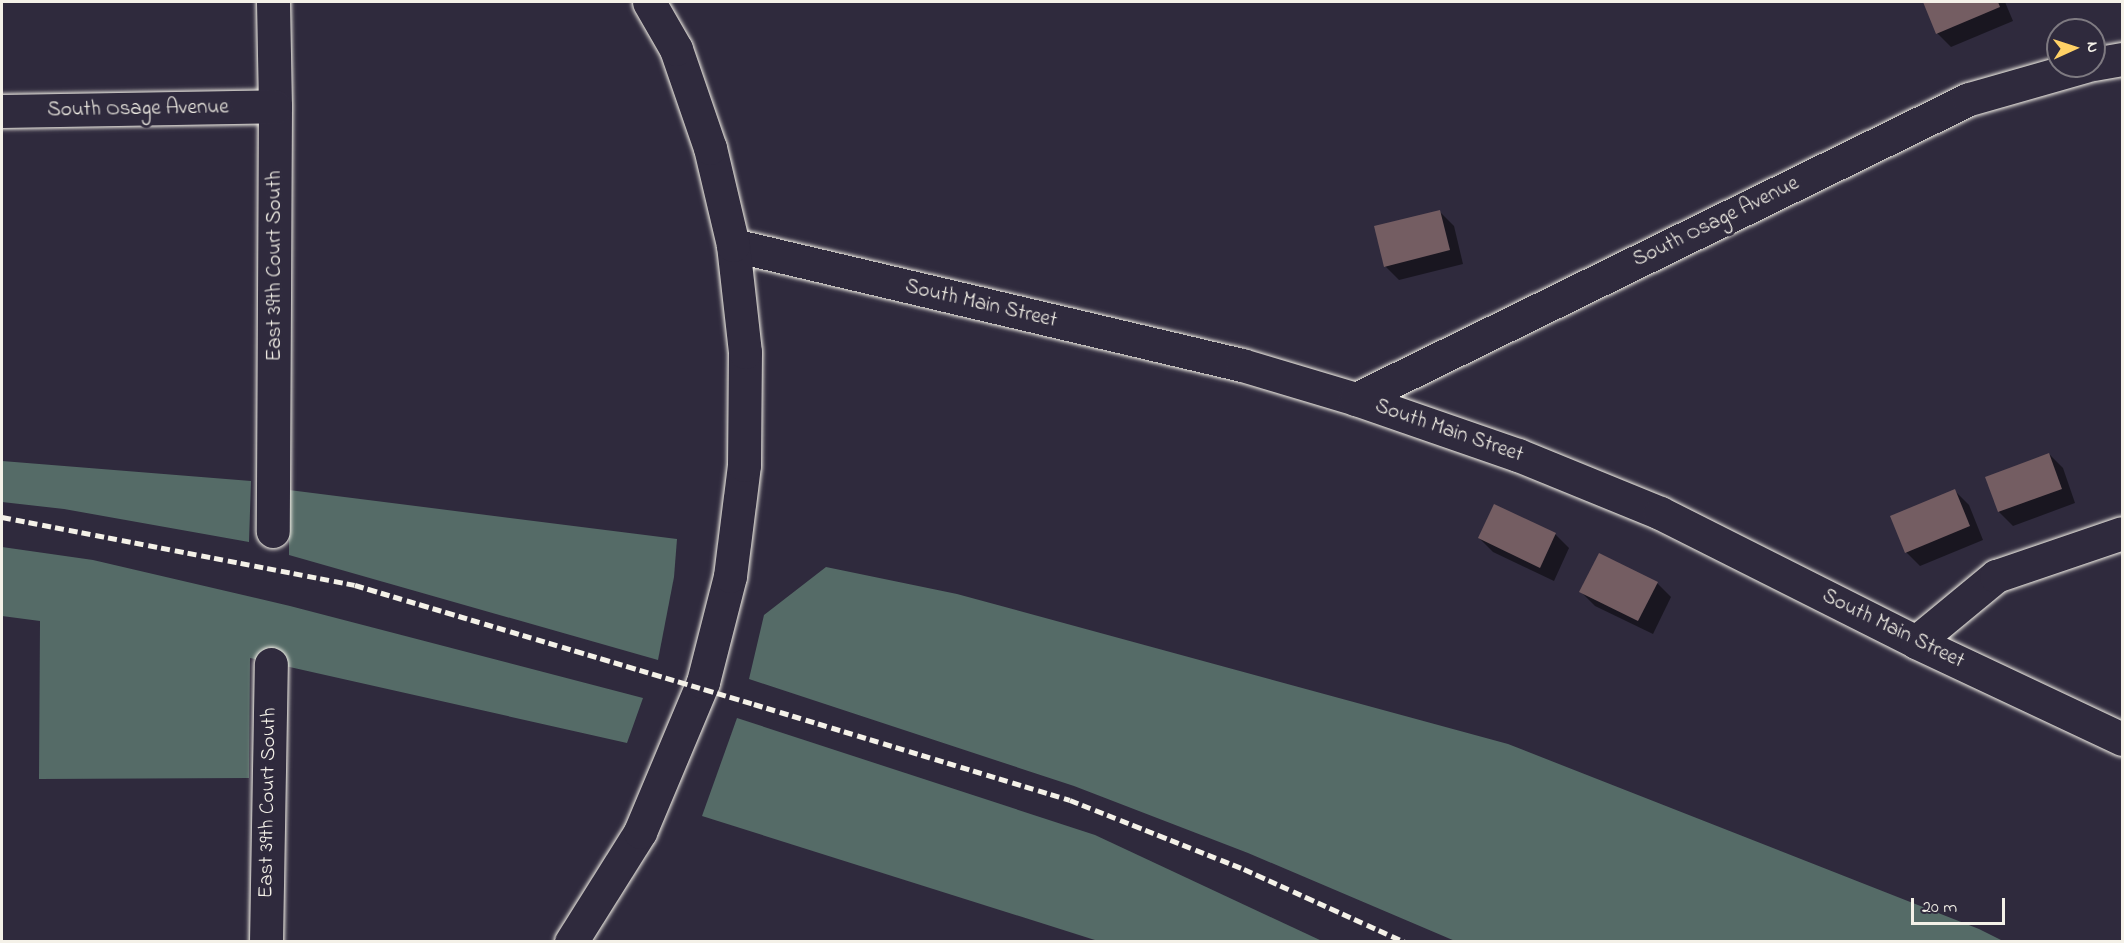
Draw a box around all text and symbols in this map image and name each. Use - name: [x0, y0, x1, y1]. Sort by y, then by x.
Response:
- north arrow: [2046, 18, 2106, 78]
- text: N: [2080, 41, 2104, 53]
- street label: South Osage Avenue: [47, 95, 229, 123]
- street label: East 39th Court South: [262, 171, 288, 361]
- street label: South Osage Avenue: [1629, 171, 1803, 273]
- street label: South Main Street: [903, 274, 1059, 334]
- street label: South Main Street: [1372, 394, 1526, 468]
- street label: South Main Street: [1818, 584, 1968, 674]
- street label: East 39th Court South: [254, 707, 282, 899]
- scale bar: [1914, 886, 2008, 924]
- text: 20 m: [1922, 895, 1957, 921]

